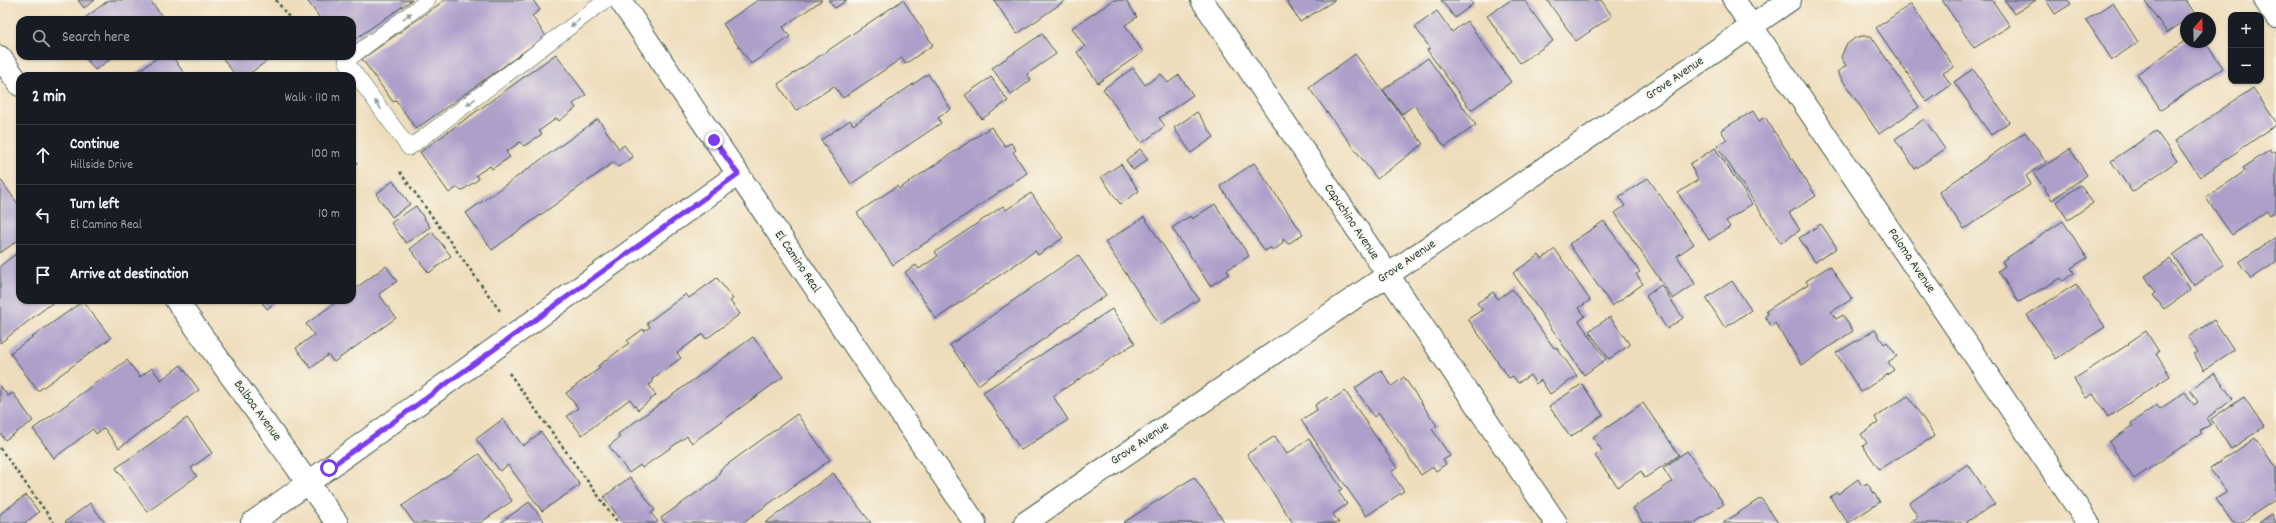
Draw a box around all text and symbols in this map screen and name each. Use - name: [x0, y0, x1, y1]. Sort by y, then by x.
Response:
- one-way arrow: [401, 12, 412, 20]
- north arrow: [2180, 12, 2216, 48]
- map controls: [2228, 12, 2264, 84]
- button: +: [2228, 12, 2264, 48]
- search box: [16, 16, 356, 60]
- one-way arrow: [569, 19, 580, 28]
- icon: search: [30, 27, 52, 49]
- text: Search here: [62, 27, 130, 49]
- button: −: [2228, 48, 2264, 84]
- street label: Grove Avenue: [1642, 52, 1708, 106]
- text: 2 min: [32, 86, 66, 110]
- text: Walk · 110 m: [284, 89, 340, 108]
- one-way arrow: [465, 97, 476, 106]
- one-way arrow: [374, 99, 382, 110]
- route end: [705, 131, 723, 149]
- text: Continue: [70, 134, 119, 156]
- icon: ahead: [32, 144, 54, 166]
- text: 100 m: [311, 145, 340, 164]
- text: Hillside Drive: [70, 156, 133, 175]
- street label: Capuchino Avenue: [1319, 180, 1384, 264]
- text: Turn left: [70, 194, 119, 216]
- icon: left: [32, 204, 54, 226]
- text: 10 m: [318, 205, 340, 224]
- text: El Camino Real: [70, 216, 142, 235]
- street label: Paloma Avenue: [1882, 225, 1940, 297]
- street label: El Camino Real: [769, 227, 825, 297]
- street label: Grove Avenue: [1374, 235, 1440, 289]
- icon: arrive: [32, 264, 54, 286]
- text: Arrive at destination: [70, 264, 188, 286]
- street label: Balboa Avenue: [228, 377, 286, 446]
- street label: Grove Avenue: [1107, 417, 1173, 471]
- route start: [320, 459, 338, 477]

